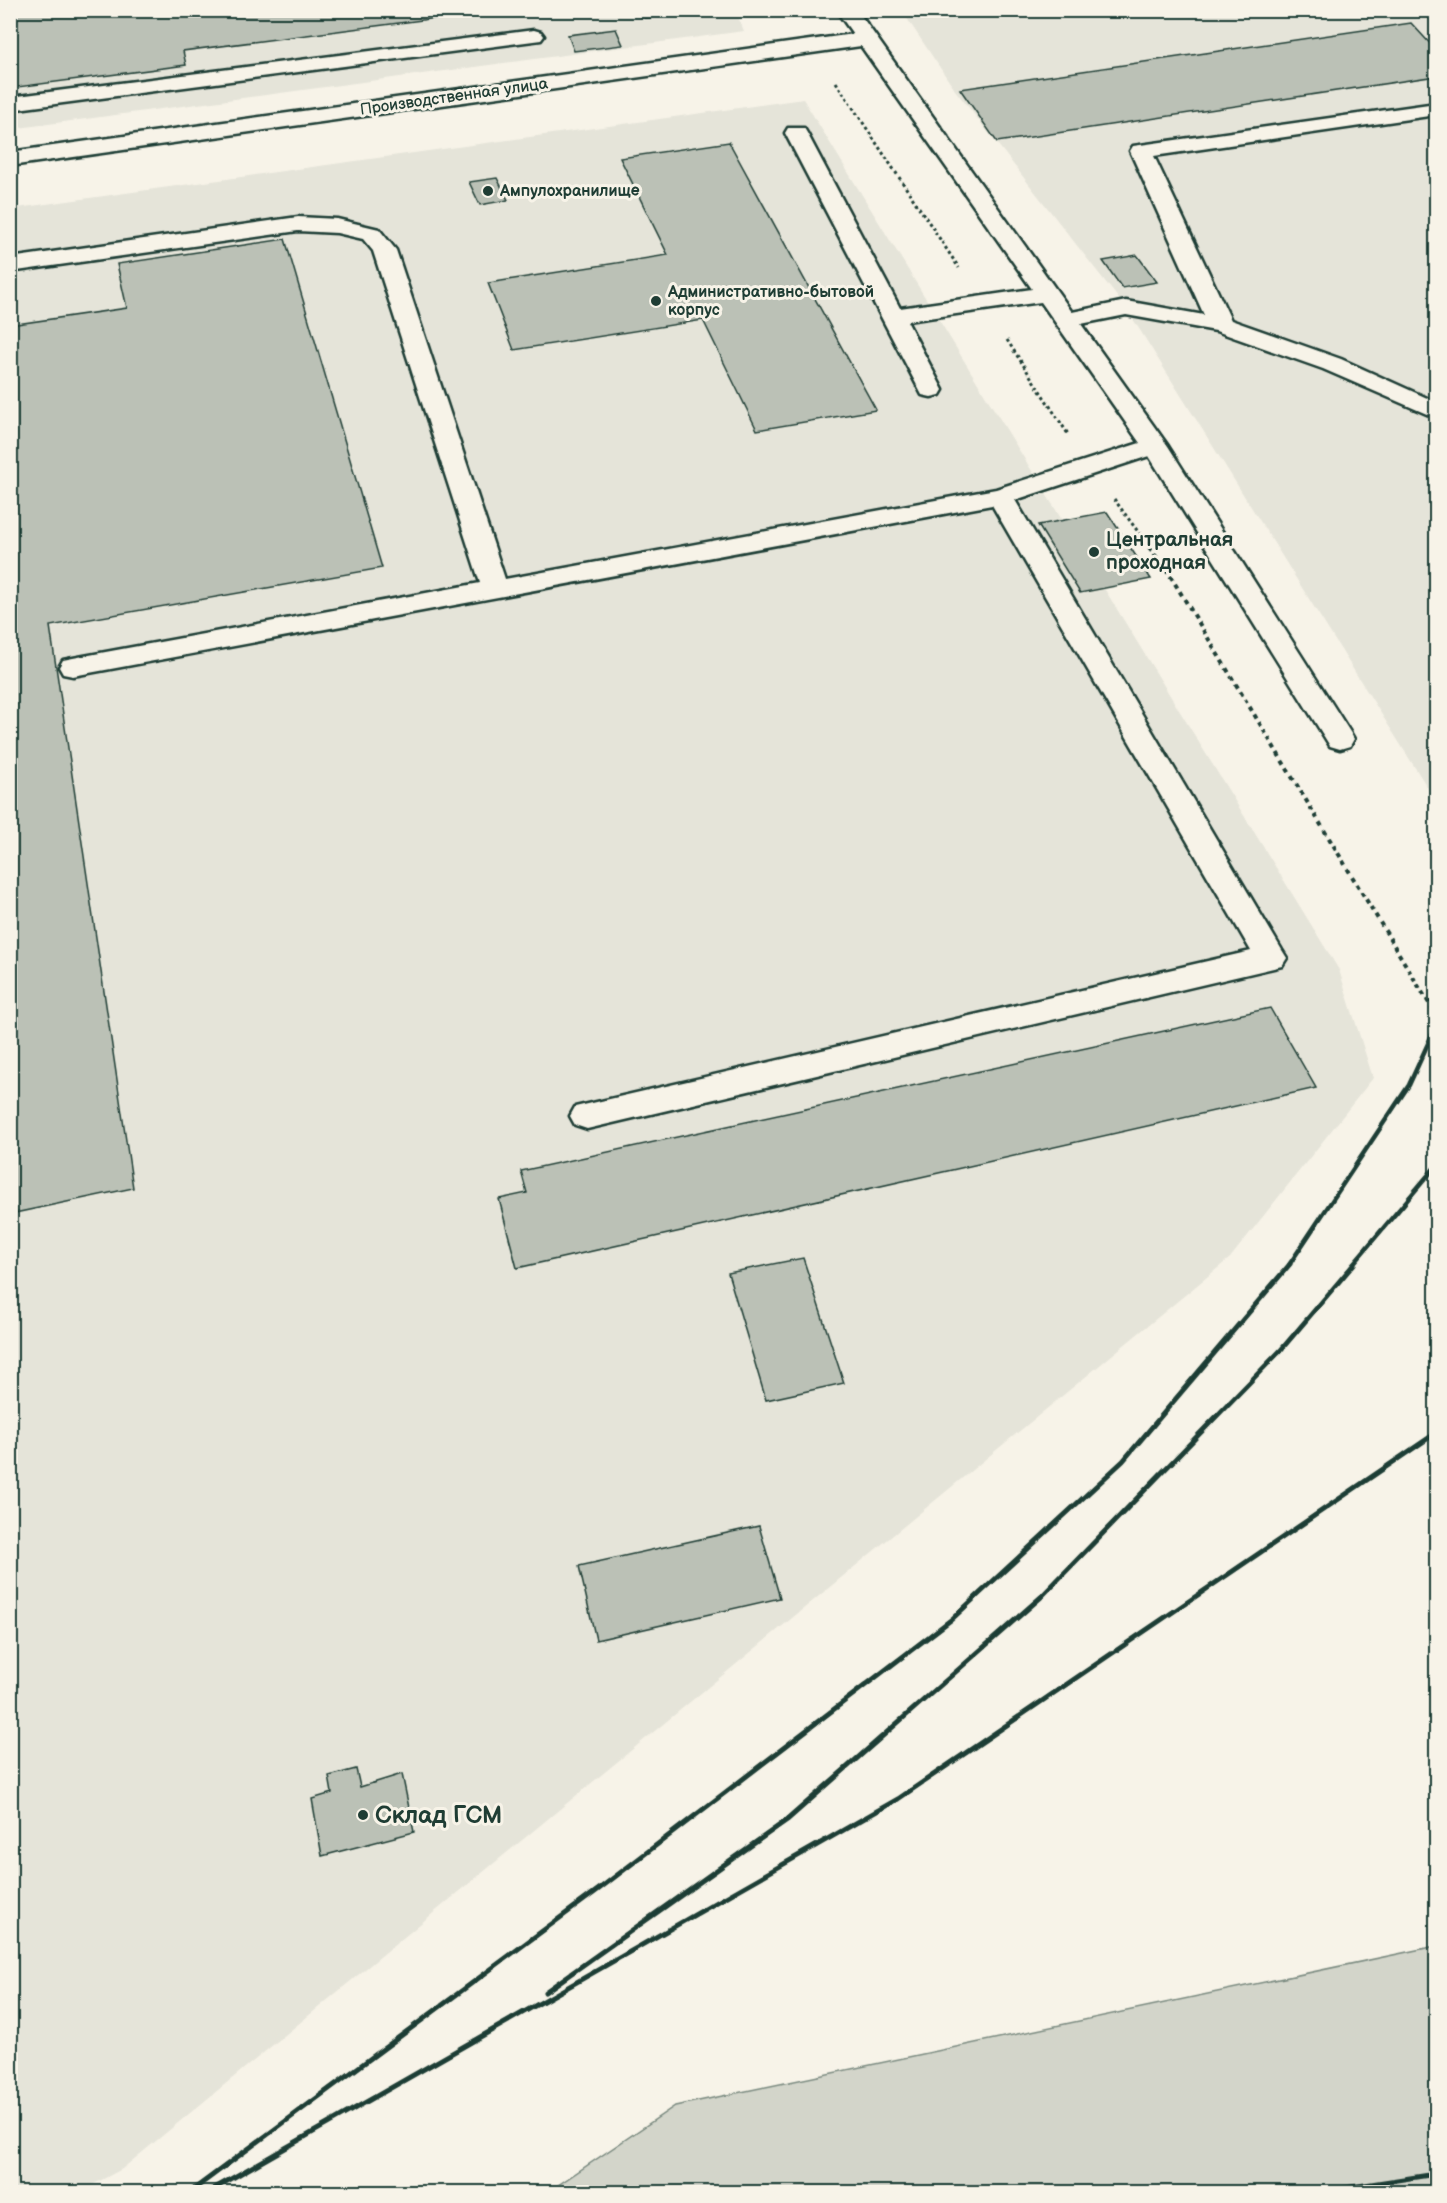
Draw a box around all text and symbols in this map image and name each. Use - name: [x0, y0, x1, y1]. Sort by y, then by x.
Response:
- street label: Производственная улица: [359, 74, 550, 120]
- place label: Ампулохранилище: [499, 182, 640, 201]
- marker: Ампулохранилище: [481, 184, 495, 198]
- place label: Административно-бытовой корпус: [667, 283, 874, 320]
- marker: Административно-бытовой корпус: [649, 294, 663, 308]
- place label: Центральная проходная: [1106, 528, 1233, 575]
- marker: Центральная проходная: [1087, 545, 1101, 559]
- place label: Склад ГСМ: [375, 1801, 502, 1830]
- marker: Склад ГСМ: [356, 1808, 370, 1822]

